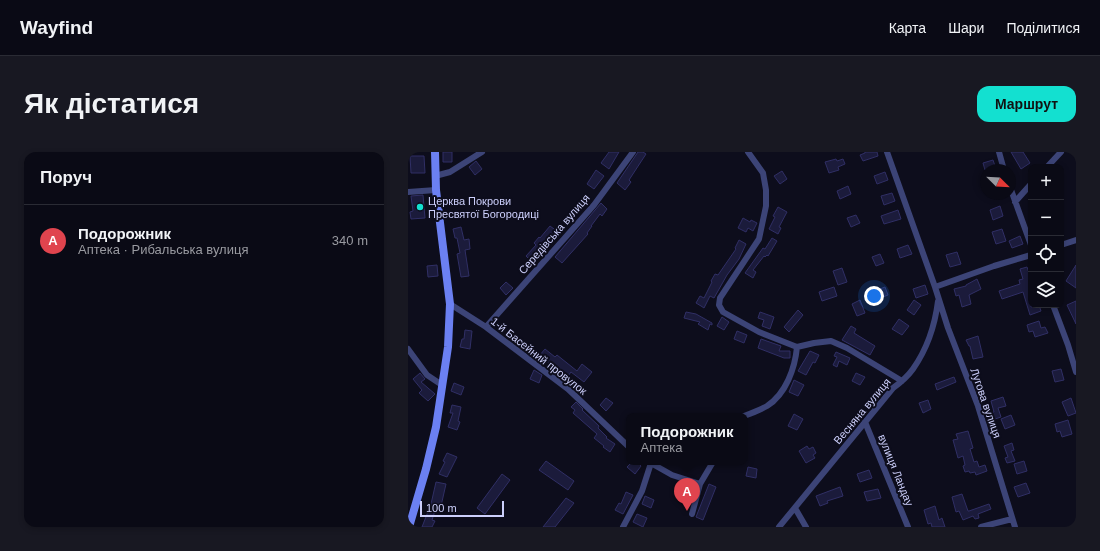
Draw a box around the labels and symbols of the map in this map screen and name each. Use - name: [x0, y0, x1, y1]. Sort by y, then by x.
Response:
- north arrow: [980, 164, 1016, 200]
- street label: Середівська вулиця: [516, 192, 592, 276]
- place label: Церква Покрови Пресвятої Богородиці: [428, 195, 539, 220]
- marker: Церква Покрови Пресвятої Богородиці: [415, 202, 425, 212]
- your location: [864, 286, 884, 306]
- street label: 1-й Басейний провулок: [489, 315, 589, 397]
- street label: Лугова вулиця: [968, 366, 1004, 440]
- street label: Весняна вулиця: [831, 376, 893, 446]
- street label: вулиця Ландау: [876, 432, 916, 508]
- pin: A: [674, 478, 700, 511]
- scale bar: [420, 499, 504, 518]

